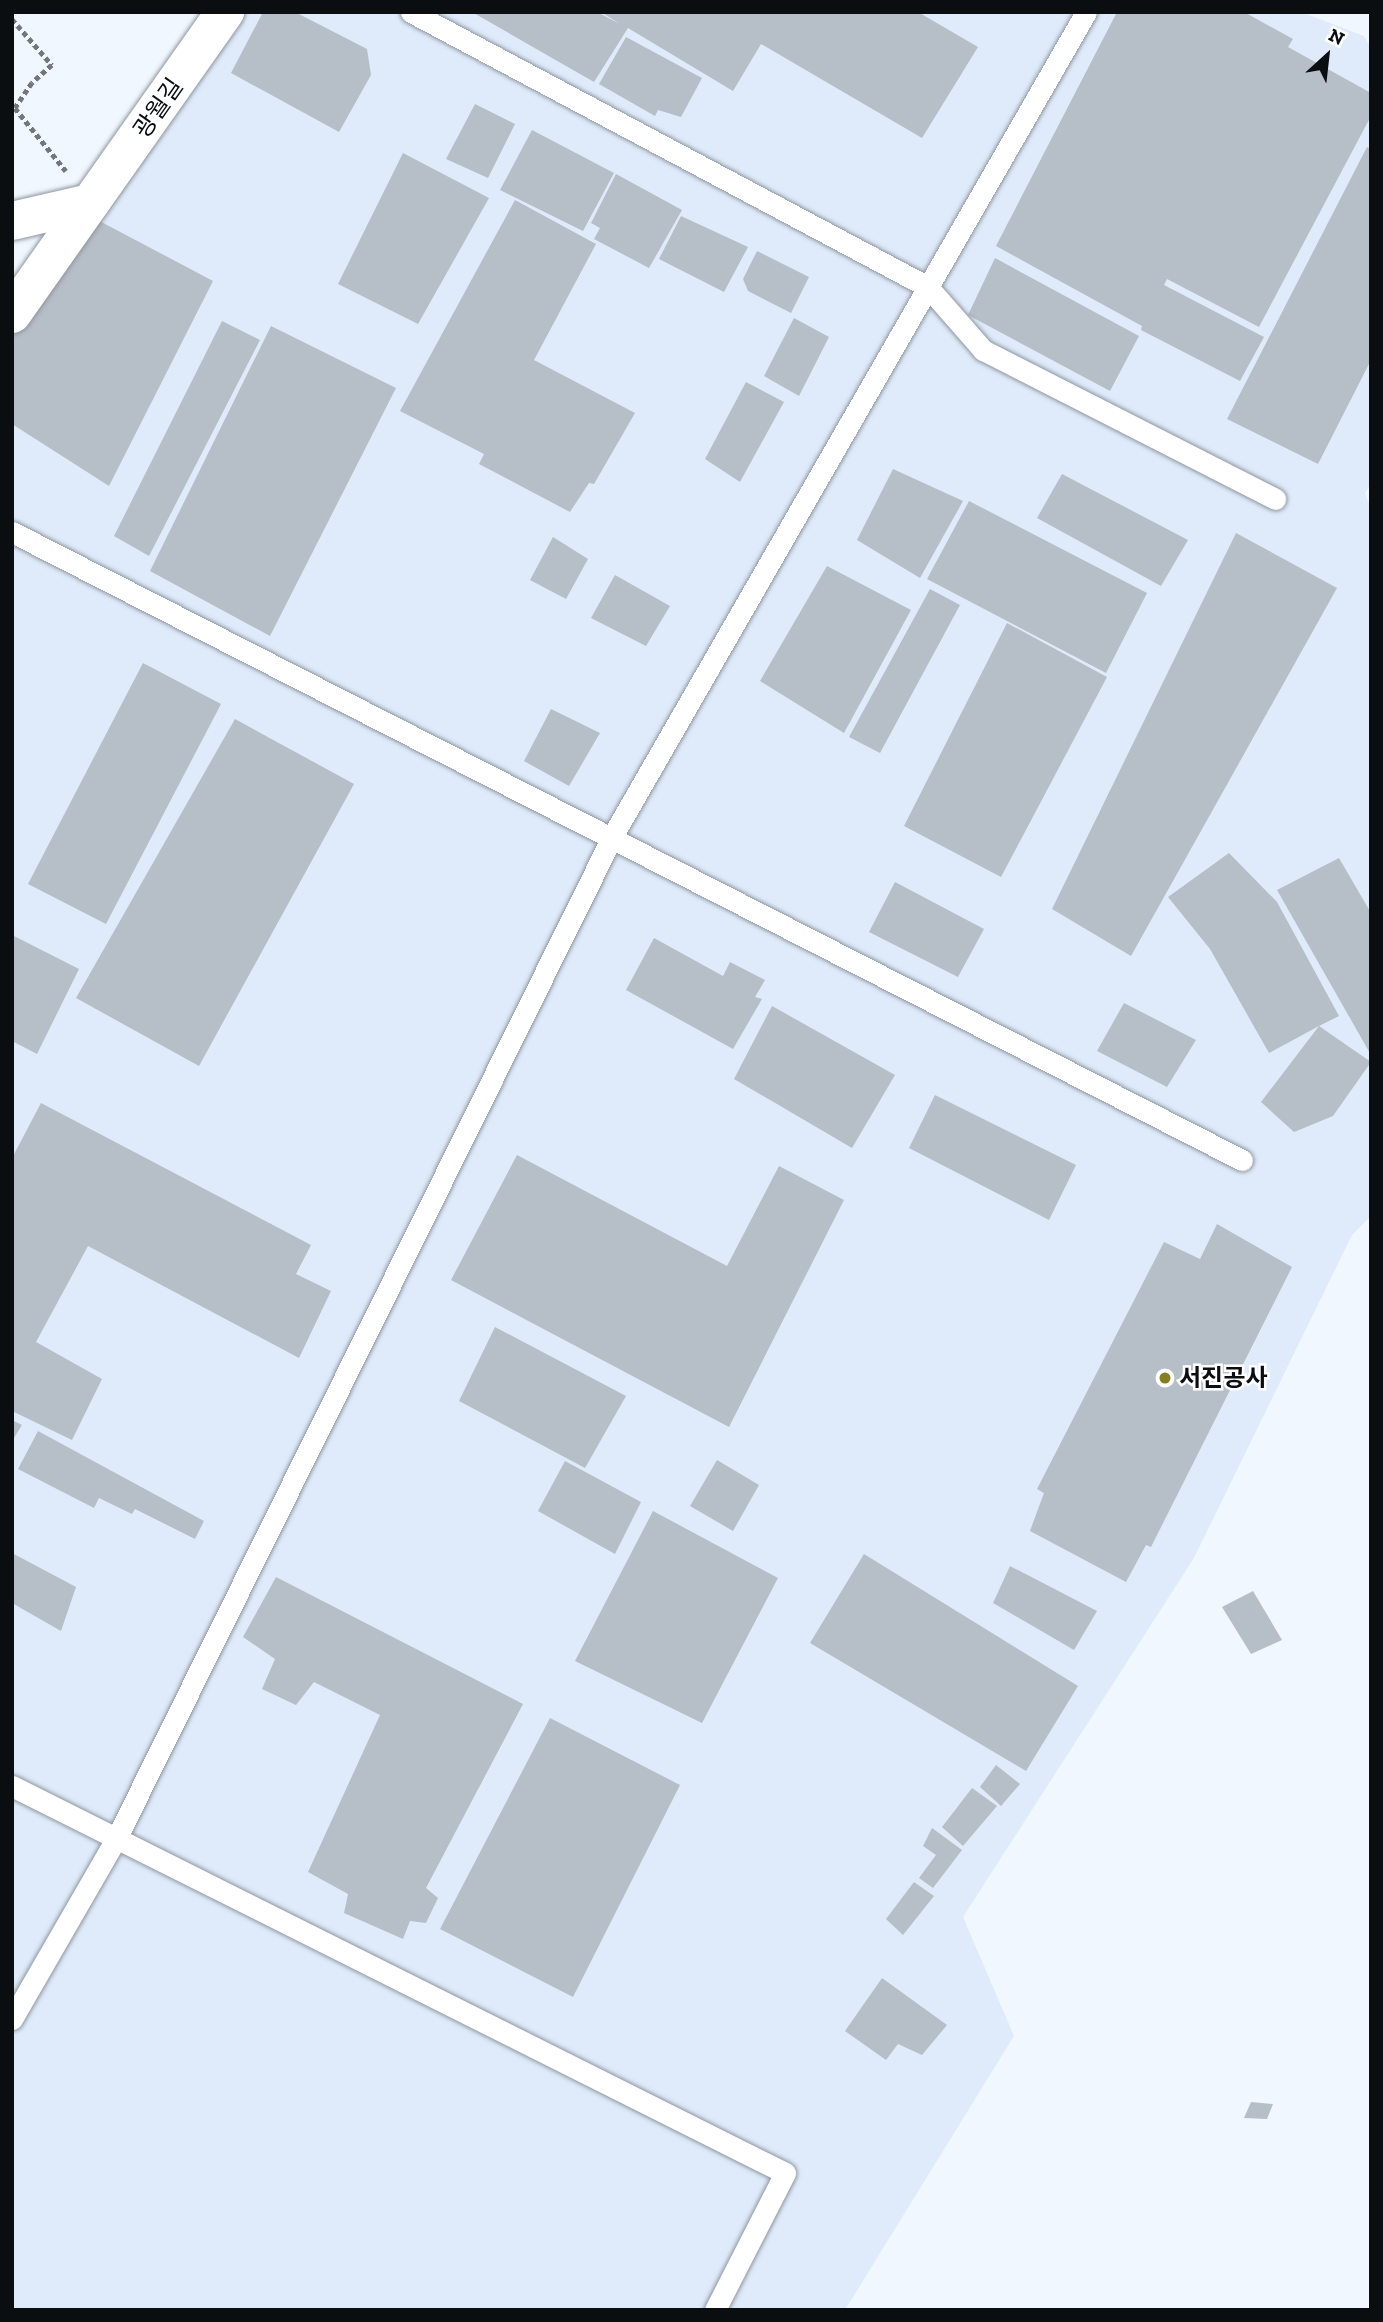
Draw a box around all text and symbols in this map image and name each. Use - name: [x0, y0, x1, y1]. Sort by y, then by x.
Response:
- north arrow: [1292, 21, 1362, 91]
- text: N: [1325, 23, 1348, 50]
- street label: 광월길: [127, 73, 189, 143]
- place label: 서진공사: [1179, 1364, 1267, 1392]
- marker: 서진공사: [1157, 1370, 1173, 1386]

